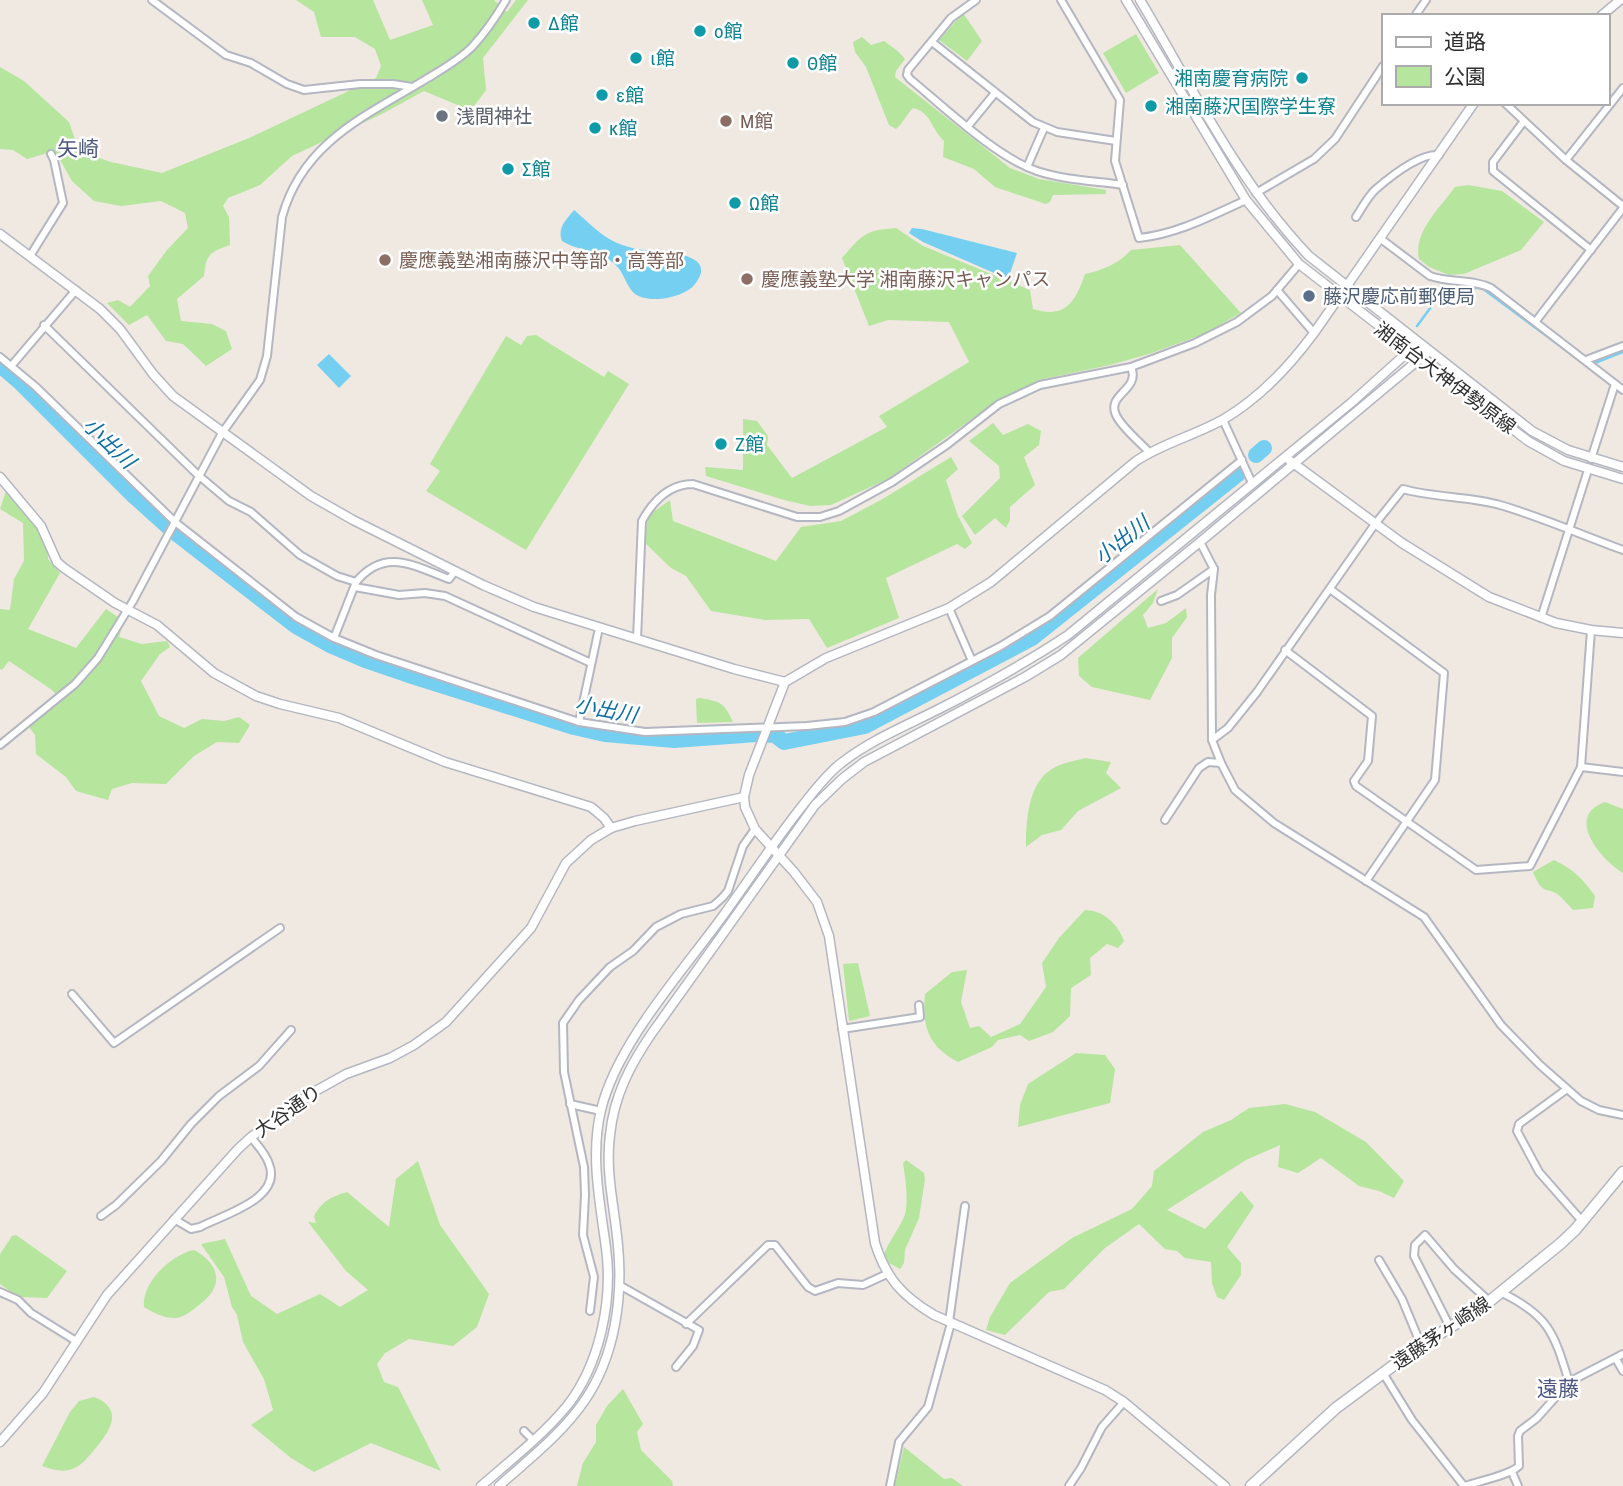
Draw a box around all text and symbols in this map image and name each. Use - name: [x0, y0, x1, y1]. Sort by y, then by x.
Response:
- place label: Δ館: [548, 12, 579, 35]
- legend: [1382, 14, 1609, 105]
- marker: Δ館: [526, 15, 542, 31]
- place label: ο館: [714, 20, 743, 43]
- marker: ο館: [692, 23, 708, 39]
- text: 道路: [1444, 30, 1486, 54]
- place label: ι館: [650, 47, 675, 70]
- marker: ι館: [628, 50, 644, 66]
- place label: Θ館: [807, 52, 837, 75]
- marker: Θ館: [785, 55, 801, 71]
- text: 公園: [1444, 65, 1486, 89]
- place label: 湘南慶育病院: [1174, 67, 1288, 90]
- marker: 湘南慶育病院: [1294, 70, 1310, 86]
- place label: ε館: [616, 84, 644, 107]
- marker: ε館: [594, 87, 610, 103]
- place label: 湘南藤沢国際学生寮: [1165, 95, 1336, 118]
- marker: 湘南藤沢国際学生寮: [1143, 98, 1159, 114]
- place label: 浅間神社: [456, 105, 532, 128]
- marker: 浅間神社: [434, 108, 450, 124]
- place label: Μ館: [740, 110, 773, 133]
- marker: Μ館: [718, 113, 734, 129]
- place label: κ館: [609, 117, 637, 140]
- marker: κ館: [587, 120, 603, 136]
- district label: 矢崎: [57, 137, 99, 161]
- place label: Σ館: [522, 158, 551, 181]
- marker: Σ館: [500, 161, 516, 177]
- place label: Ω館: [749, 192, 779, 215]
- marker: Ω館: [727, 195, 743, 211]
- place label: 慶應義塾湘南藤沢中等部・高等部: [399, 249, 684, 272]
- marker: 慶應義塾湘南藤沢中等部・高等部: [377, 252, 393, 268]
- place label: 慶應義塾大学 湘南藤沢キャンパス: [761, 268, 1050, 291]
- marker: 慶應義塾大学 湘南藤沢キャンパス: [739, 271, 755, 287]
- place label: 藤沢慶応前郵便局: [1323, 285, 1475, 308]
- marker: 藤沢慶応前郵便局: [1301, 288, 1317, 304]
- street label: 湘南台大神伊勢原線: [1370, 317, 1520, 439]
- water label: 小出川: [78, 412, 141, 475]
- place label: Ζ館: [735, 433, 764, 456]
- marker: Ζ館: [713, 436, 729, 452]
- water label: 小出川: [1090, 510, 1156, 569]
- water label: 小出川: [573, 692, 641, 728]
- street label: 大谷通り: [250, 1080, 326, 1142]
- street label: 遠藤茅ヶ崎線: [1387, 1292, 1495, 1374]
- district label: 遠藤: [1537, 1377, 1579, 1401]

